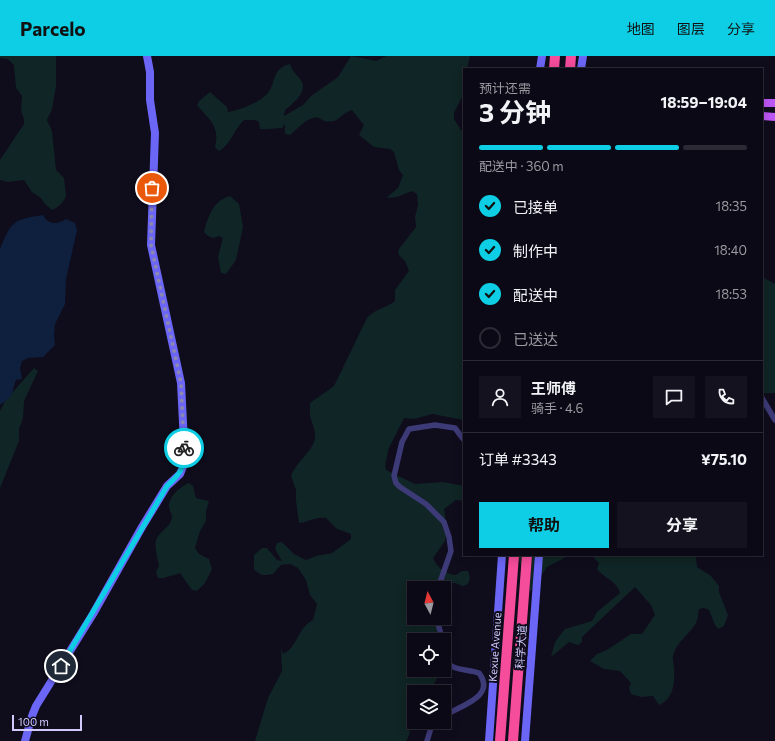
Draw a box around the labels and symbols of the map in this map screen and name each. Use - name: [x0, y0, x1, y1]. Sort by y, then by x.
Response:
- pin: [135, 171, 169, 205]
- courier: [164, 428, 204, 468]
- north arrow: [407, 581, 451, 625]
- street label: Kexue Avenue: [486, 612, 503, 682]
- street label: 科学大道: [512, 625, 529, 669]
- pin: [44, 649, 78, 683]
- scale bar: [12, 713, 82, 732]

